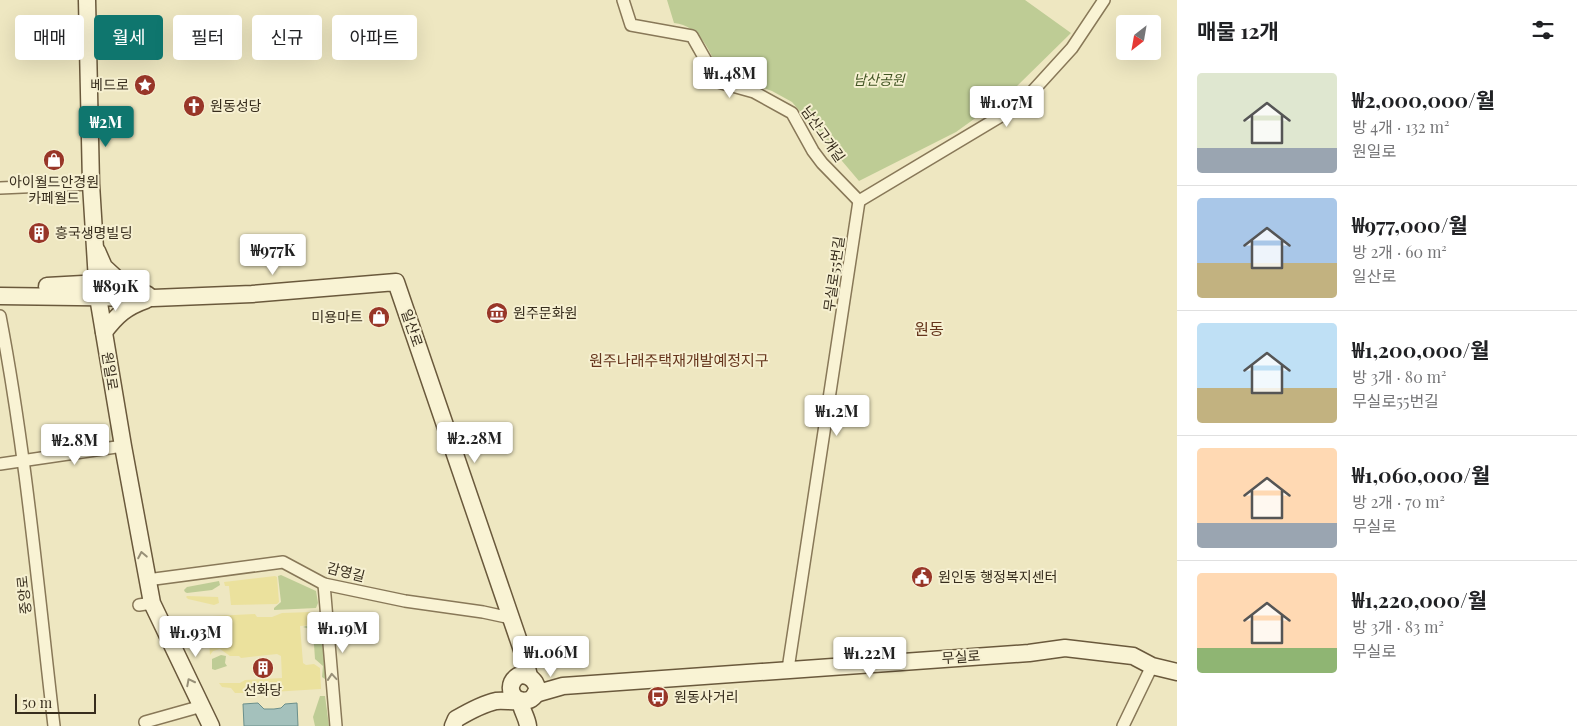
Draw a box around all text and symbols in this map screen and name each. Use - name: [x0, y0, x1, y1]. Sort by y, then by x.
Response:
- chip: 매매: [15, 15, 84, 60]
- chip: 월세: [94, 15, 163, 60]
- chip: 필터: [173, 15, 242, 60]
- chip: 신규: [252, 15, 322, 60]
- chip: 아파트: [332, 15, 417, 60]
- north arrow: [1116, 15, 1161, 60]
- map controls: [1116, 15, 1161, 60]
- text: 매물 12개: [1197, 16, 1279, 44]
- icon: filters: [1529, 16, 1557, 44]
- pin: ₩1.48M: [689, 56, 771, 99]
- text: ₩1.48M: [704, 62, 756, 83]
- park label: 남산공원: [853, 70, 906, 89]
- place icon: 베드로: [133, 73, 157, 97]
- place label: 베드로: [90, 75, 129, 94]
- text: ₩2,000,000/월: [1352, 85, 1495, 113]
- pin: ₩1.07M: [966, 86, 1048, 128]
- text: ₩1.07M: [981, 91, 1033, 112]
- icon: home: [1237, 93, 1297, 153]
- church icon: 원동성당: [182, 94, 206, 118]
- place label: 원동성당: [210, 96, 262, 115]
- street label: 남산고개길: [797, 102, 850, 166]
- pin: ₩2M: [82, 106, 130, 148]
- text: ₩2M: [90, 111, 122, 132]
- text: 방 4개 · 132 m²: [1352, 116, 1449, 137]
- text: 원일로: [1352, 140, 1396, 161]
- shop icon: 아이월드안경원 카페월드: [42, 148, 66, 172]
- place label: 아이월드안경원 카페월드: [9, 172, 99, 207]
- text: ₩977,000/월: [1352, 210, 1468, 238]
- icon: home: [1237, 218, 1297, 278]
- building icon: 흥국생명빌딩: [27, 221, 51, 245]
- place label: 흥국생명빌딩: [55, 223, 132, 242]
- pin: ₩977K: [238, 234, 308, 276]
- street label: 무실로55번길: [819, 235, 848, 313]
- text: ₩977K: [251, 239, 295, 260]
- text: 방 2개 · 60 m²: [1352, 241, 1447, 262]
- text: 일산로: [1352, 265, 1396, 286]
- pin: ₩891K: [81, 270, 151, 312]
- text: ₩891K: [94, 275, 138, 296]
- museum icon: 원주문화원: [485, 301, 509, 325]
- place label: 원주문화원: [513, 303, 577, 322]
- shop icon: 미용마트: [367, 305, 391, 329]
- street label: 일산로: [397, 306, 428, 349]
- place label: 미용마트: [311, 307, 363, 326]
- district label: 원동: [914, 318, 944, 339]
- text: ₩1,200,000/월: [1352, 335, 1490, 363]
- icon: home: [1237, 343, 1297, 403]
- street label: 원일로: [98, 350, 123, 392]
- district label: 원주나래주택재개발예정지구: [589, 350, 769, 370]
- text: 방 3개 · 80 m²: [1352, 366, 1446, 387]
- text: 무실로55번길: [1352, 390, 1439, 411]
- pin: ₩1.2M: [802, 394, 872, 437]
- text: ₩1.2M: [815, 400, 859, 421]
- pin: ₩2.28M: [434, 422, 516, 464]
- pin: ₩2.8M: [40, 424, 110, 466]
- text: ₩2.28M: [448, 427, 502, 448]
- text: ₩2.8M: [52, 429, 98, 450]
- text: ₩1,060,000/월: [1352, 460, 1490, 488]
- icon: home: [1237, 468, 1297, 528]
- text: 방 2개 · 70 m²: [1352, 491, 1445, 512]
- text: 무실로: [1352, 515, 1396, 536]
- one-way arrow: [137, 550, 148, 559]
- street label: 감영길: [325, 558, 367, 585]
- public building icon: 원인동 행정복지센터: [910, 565, 934, 589]
- place label: 원인동 행정복지센터: [938, 567, 1057, 586]
- street label: 중앙로: [12, 575, 35, 615]
- text: ₩1,220,000/월: [1352, 585, 1487, 613]
- icon: home: [1237, 593, 1297, 653]
- pin: ₩1.19M: [302, 612, 384, 654]
- pin: ₩1.93M: [155, 616, 237, 658]
- text: 방 3개 · 83 m²: [1352, 616, 1444, 637]
- text: ₩1.19M: [318, 617, 368, 638]
- text: ₩1.93M: [170, 621, 222, 642]
- pin: ₩1.06M: [510, 636, 592, 678]
- pin: ₩1.22M: [829, 636, 911, 679]
- text: 무실로: [1352, 640, 1396, 661]
- text: ₩1.06M: [524, 641, 578, 662]
- text: ₩1.22M: [844, 642, 896, 663]
- street label: 무실로: [941, 646, 981, 667]
- building icon: 선화당: [251, 656, 275, 680]
- one-way arrow: [327, 673, 338, 681]
- one-way arrow: [186, 678, 196, 687]
- place label: 선화당: [244, 680, 282, 699]
- bus stop icon: 원동사거리: [646, 685, 670, 709]
- place label: 원동사거리: [674, 687, 738, 706]
- scale bar: [15, 691, 96, 714]
- text: 50 m: [22, 693, 52, 712]

